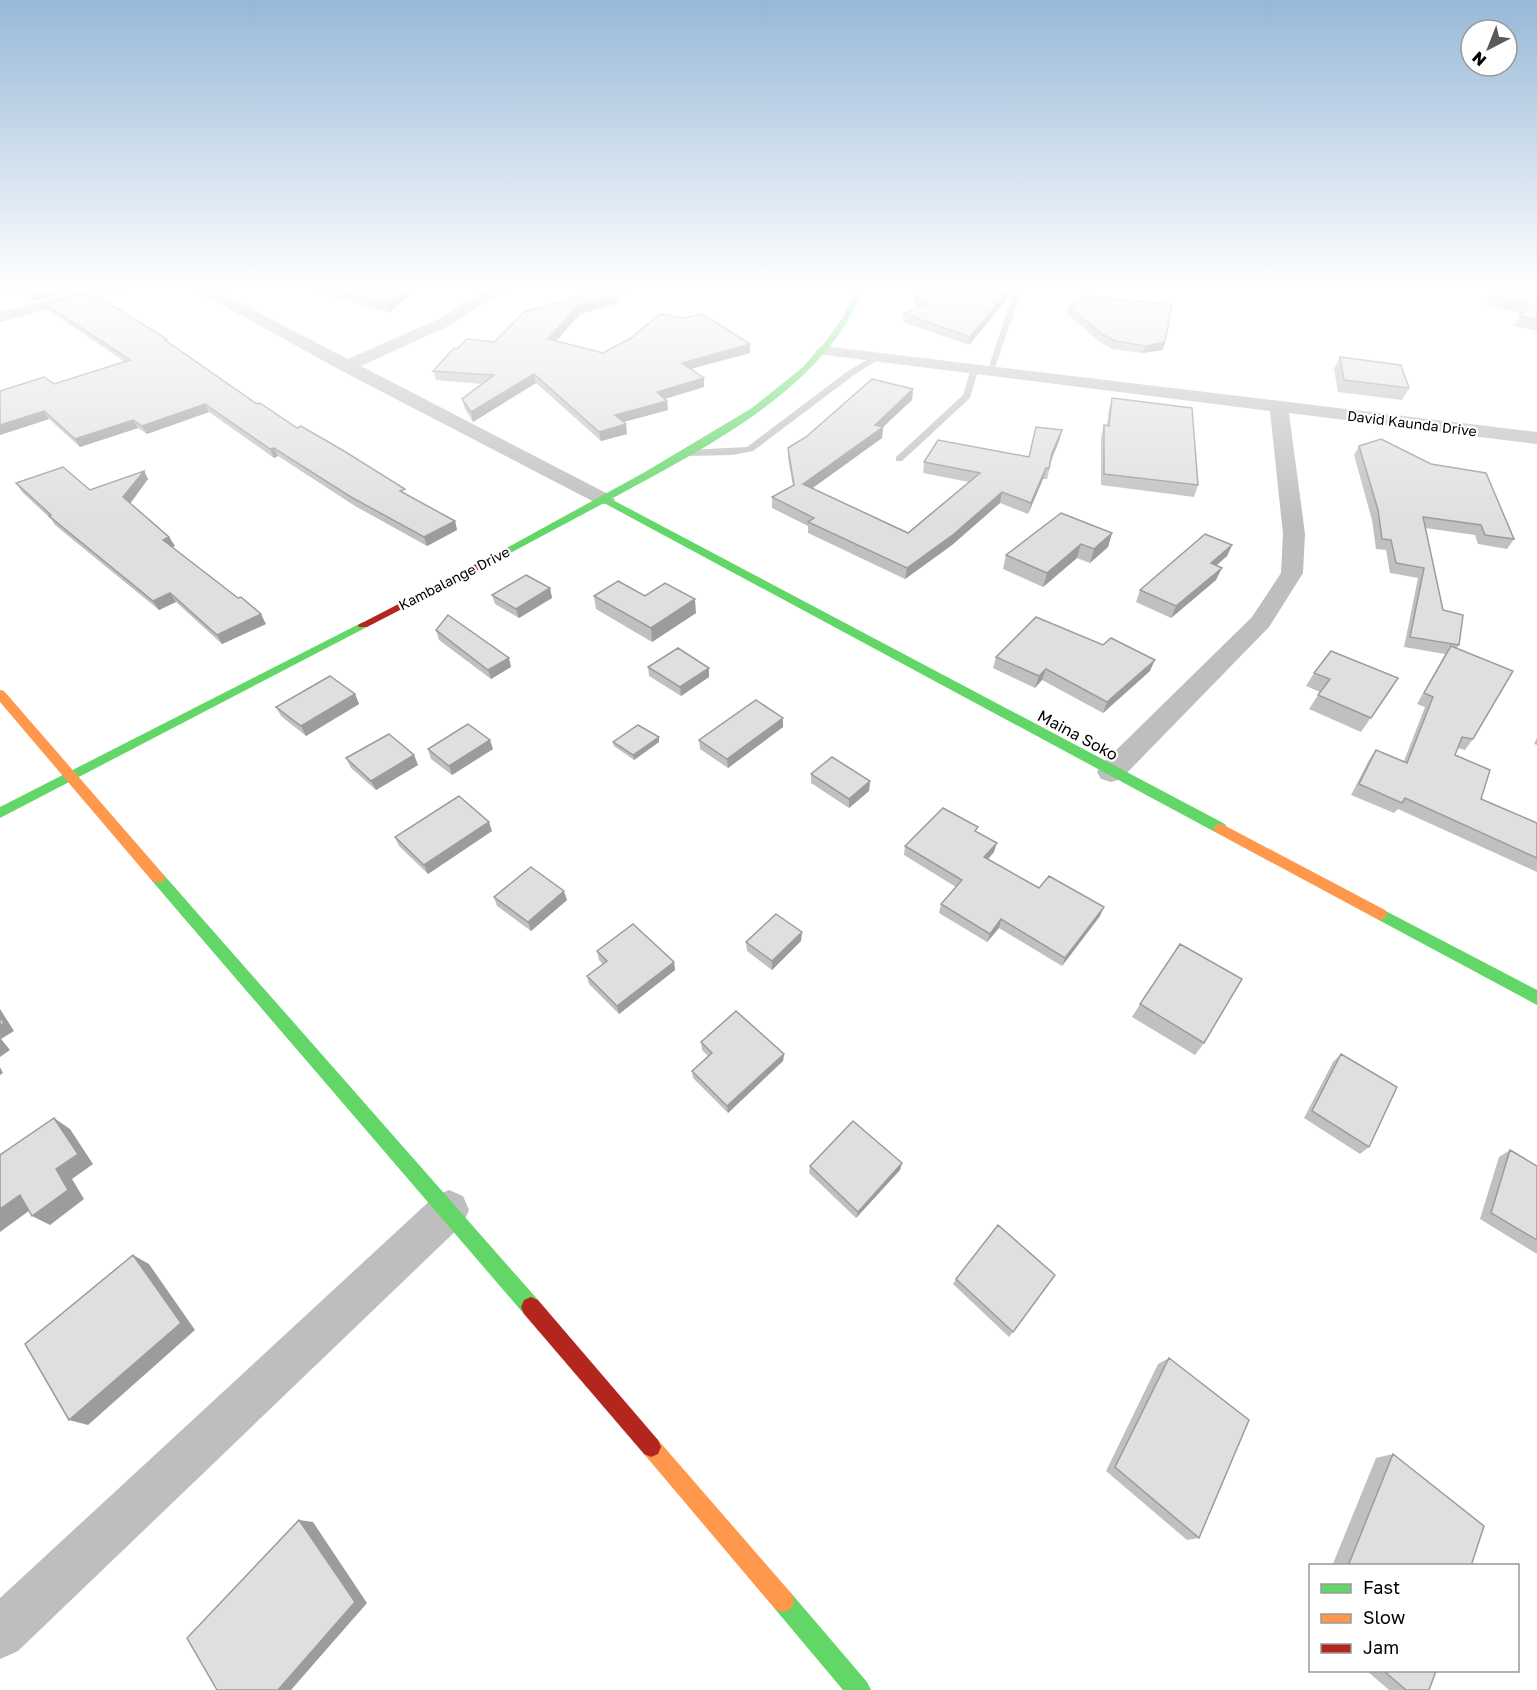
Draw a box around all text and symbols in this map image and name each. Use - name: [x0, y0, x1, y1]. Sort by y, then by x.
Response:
- north arrow: [1459, 18, 1519, 78]
- text: N: [1468, 48, 1490, 71]
- street label: David Kaunda Drive: [1346, 407, 1478, 439]
- street label: Kambalange Drive: [396, 543, 512, 613]
- street label: Maina Soko: [1034, 705, 1122, 765]
- legend: [1309, 1564, 1519, 1672]
- text: Fast: [1363, 1576, 1400, 1598]
- text: Slow: [1363, 1606, 1406, 1628]
- text: Jam: [1363, 1636, 1399, 1658]

